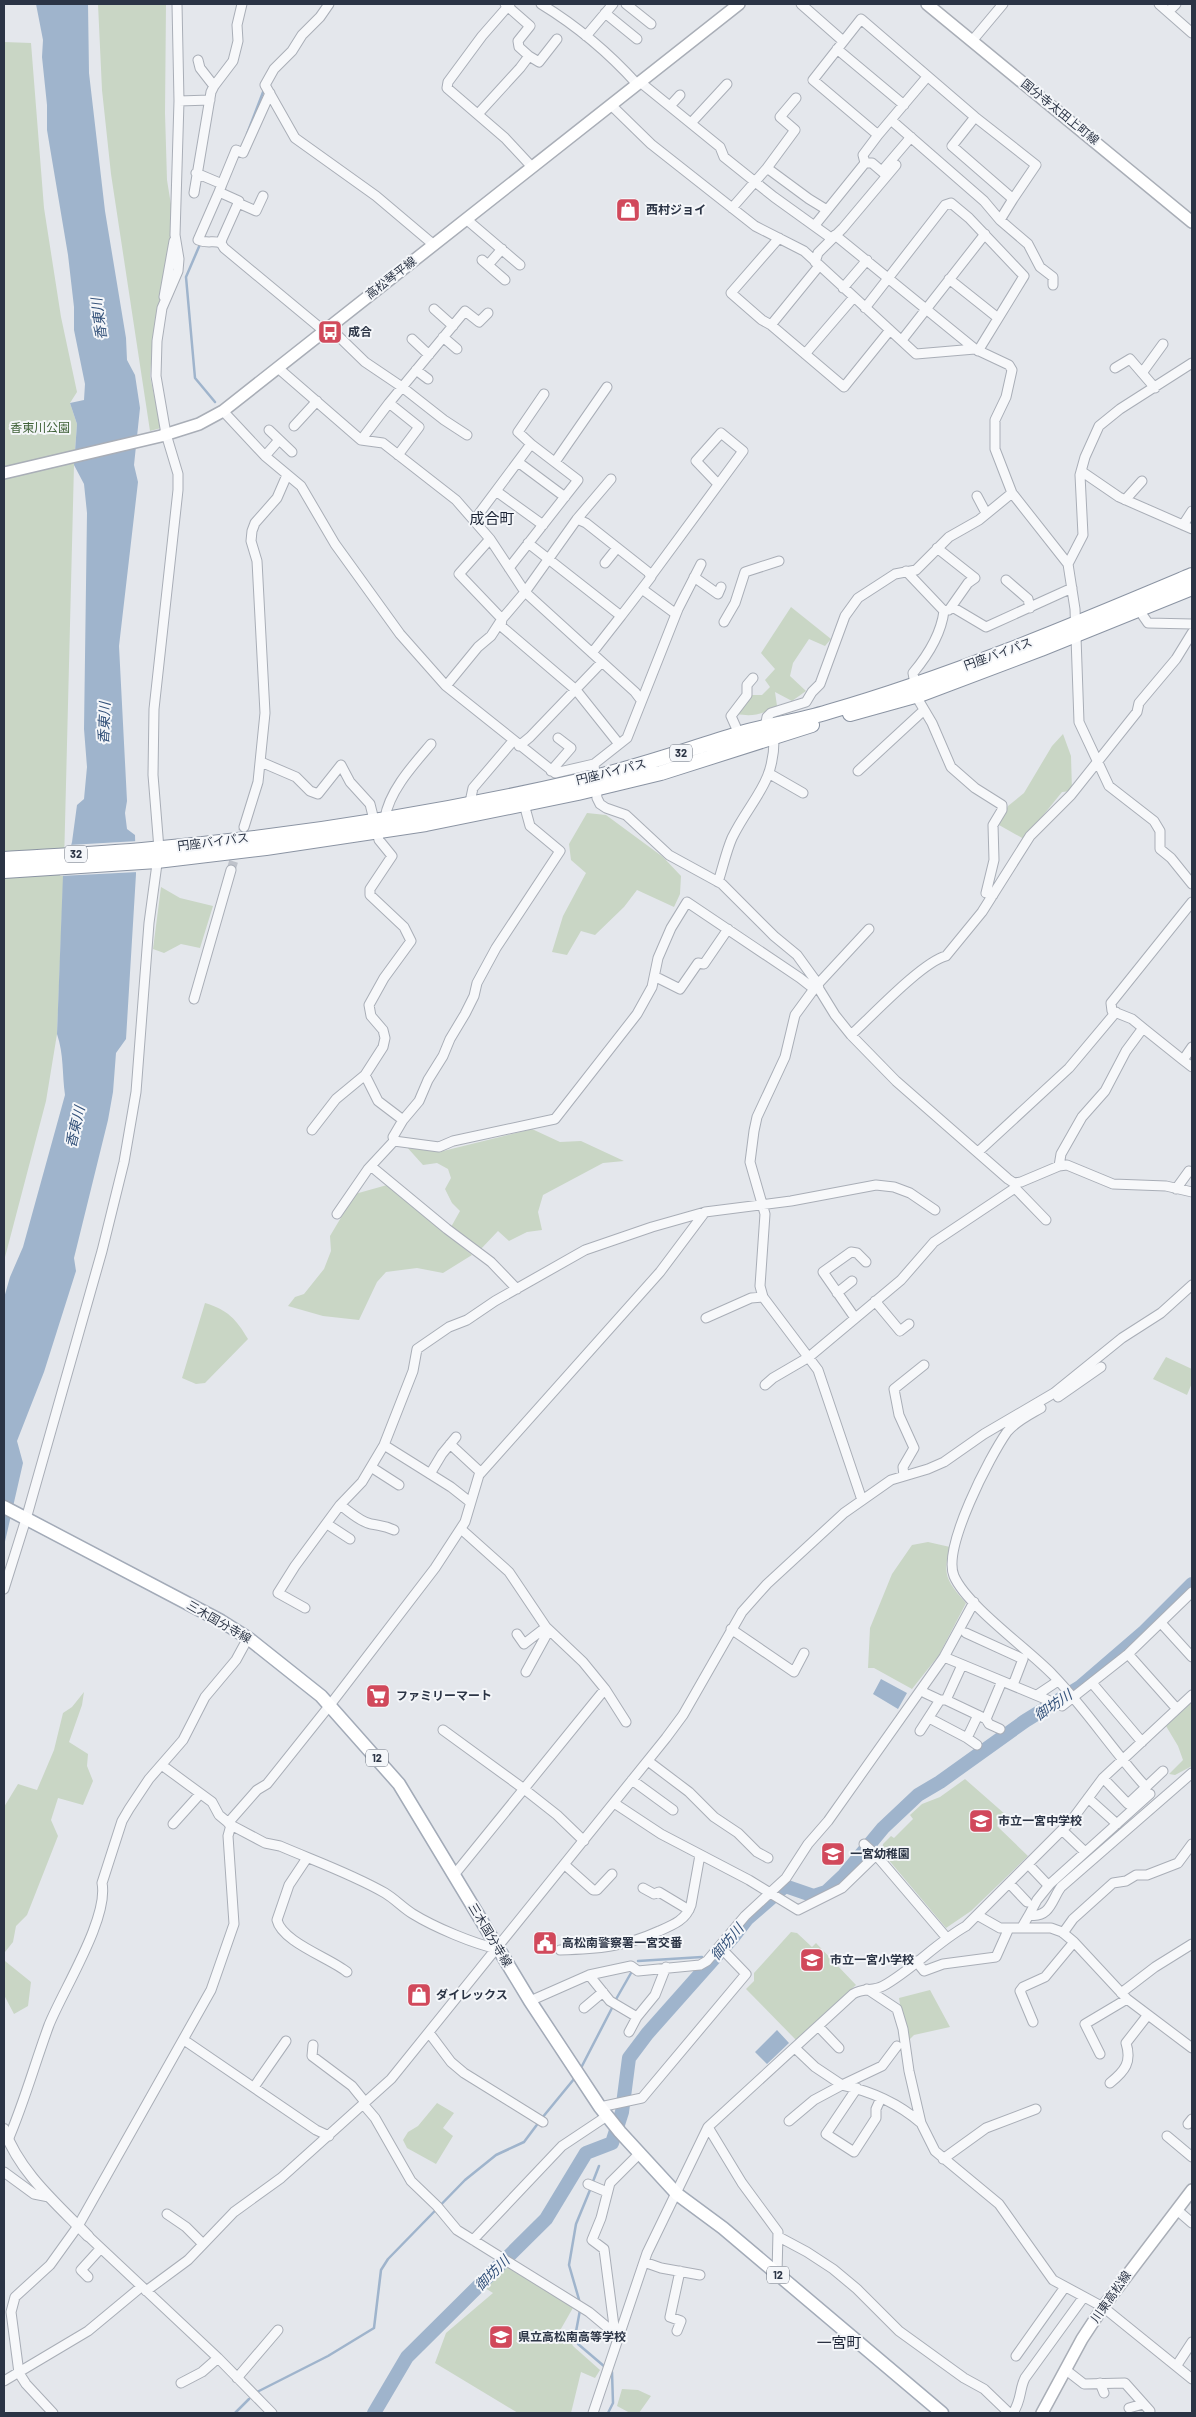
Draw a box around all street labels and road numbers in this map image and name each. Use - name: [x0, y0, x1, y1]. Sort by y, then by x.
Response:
- street label: 国分寺太田上町線: [1019, 76, 1102, 147]
- street label: 高松琴平線: [362, 253, 418, 301]
- street label: 円座バイパス: [962, 634, 1034, 672]
- road number: 32: [670, 744, 692, 761]
- street label: 円座バイパス: [574, 756, 647, 787]
- street label: 円座バイパス: [176, 830, 249, 852]
- road number: 32: [65, 846, 87, 862]
- street label: 三木国分寺線: [185, 1597, 254, 1645]
- road number: 12: [366, 1750, 388, 1766]
- street label: 三木国分寺線: [466, 1900, 515, 1969]
- road number: 12: [767, 2266, 789, 2284]
- street label: 川東高松線: [1087, 2268, 1133, 2325]

